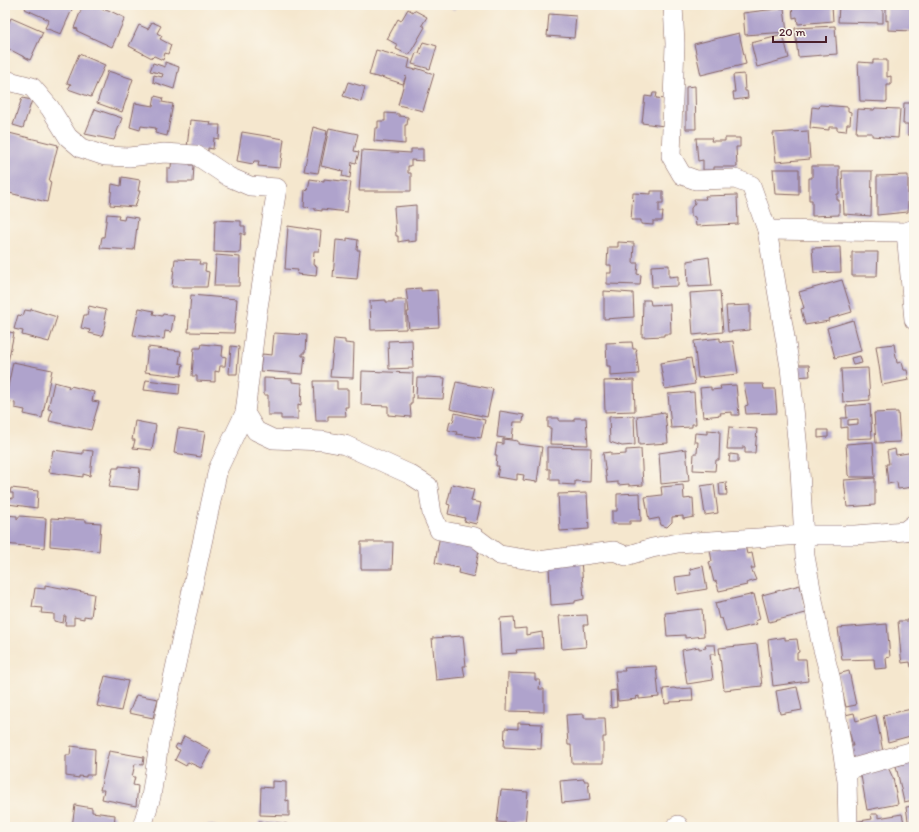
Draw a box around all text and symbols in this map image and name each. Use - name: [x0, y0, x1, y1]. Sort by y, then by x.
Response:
- scale bar: [773, 18, 826, 44]
- text: 20 m: [779, 25, 806, 39]

